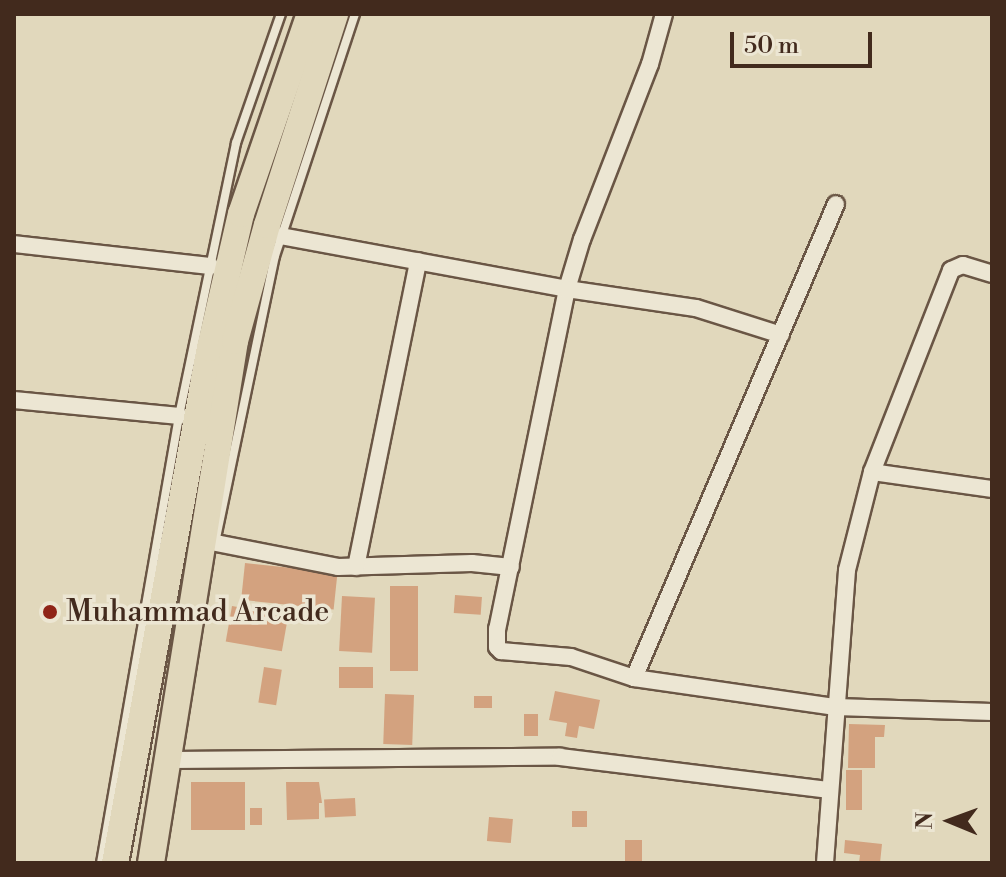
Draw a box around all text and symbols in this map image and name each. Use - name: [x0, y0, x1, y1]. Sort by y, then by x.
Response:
- scale bar: [734, 16, 876, 66]
- text: 50 m: [744, 31, 799, 61]
- place label: Muhammad Arcade: [66, 594, 329, 630]
- marker: Muhammad Arcade: [41, 603, 59, 621]
- north arrow: [910, 781, 990, 861]
- text: N: [912, 812, 939, 830]

